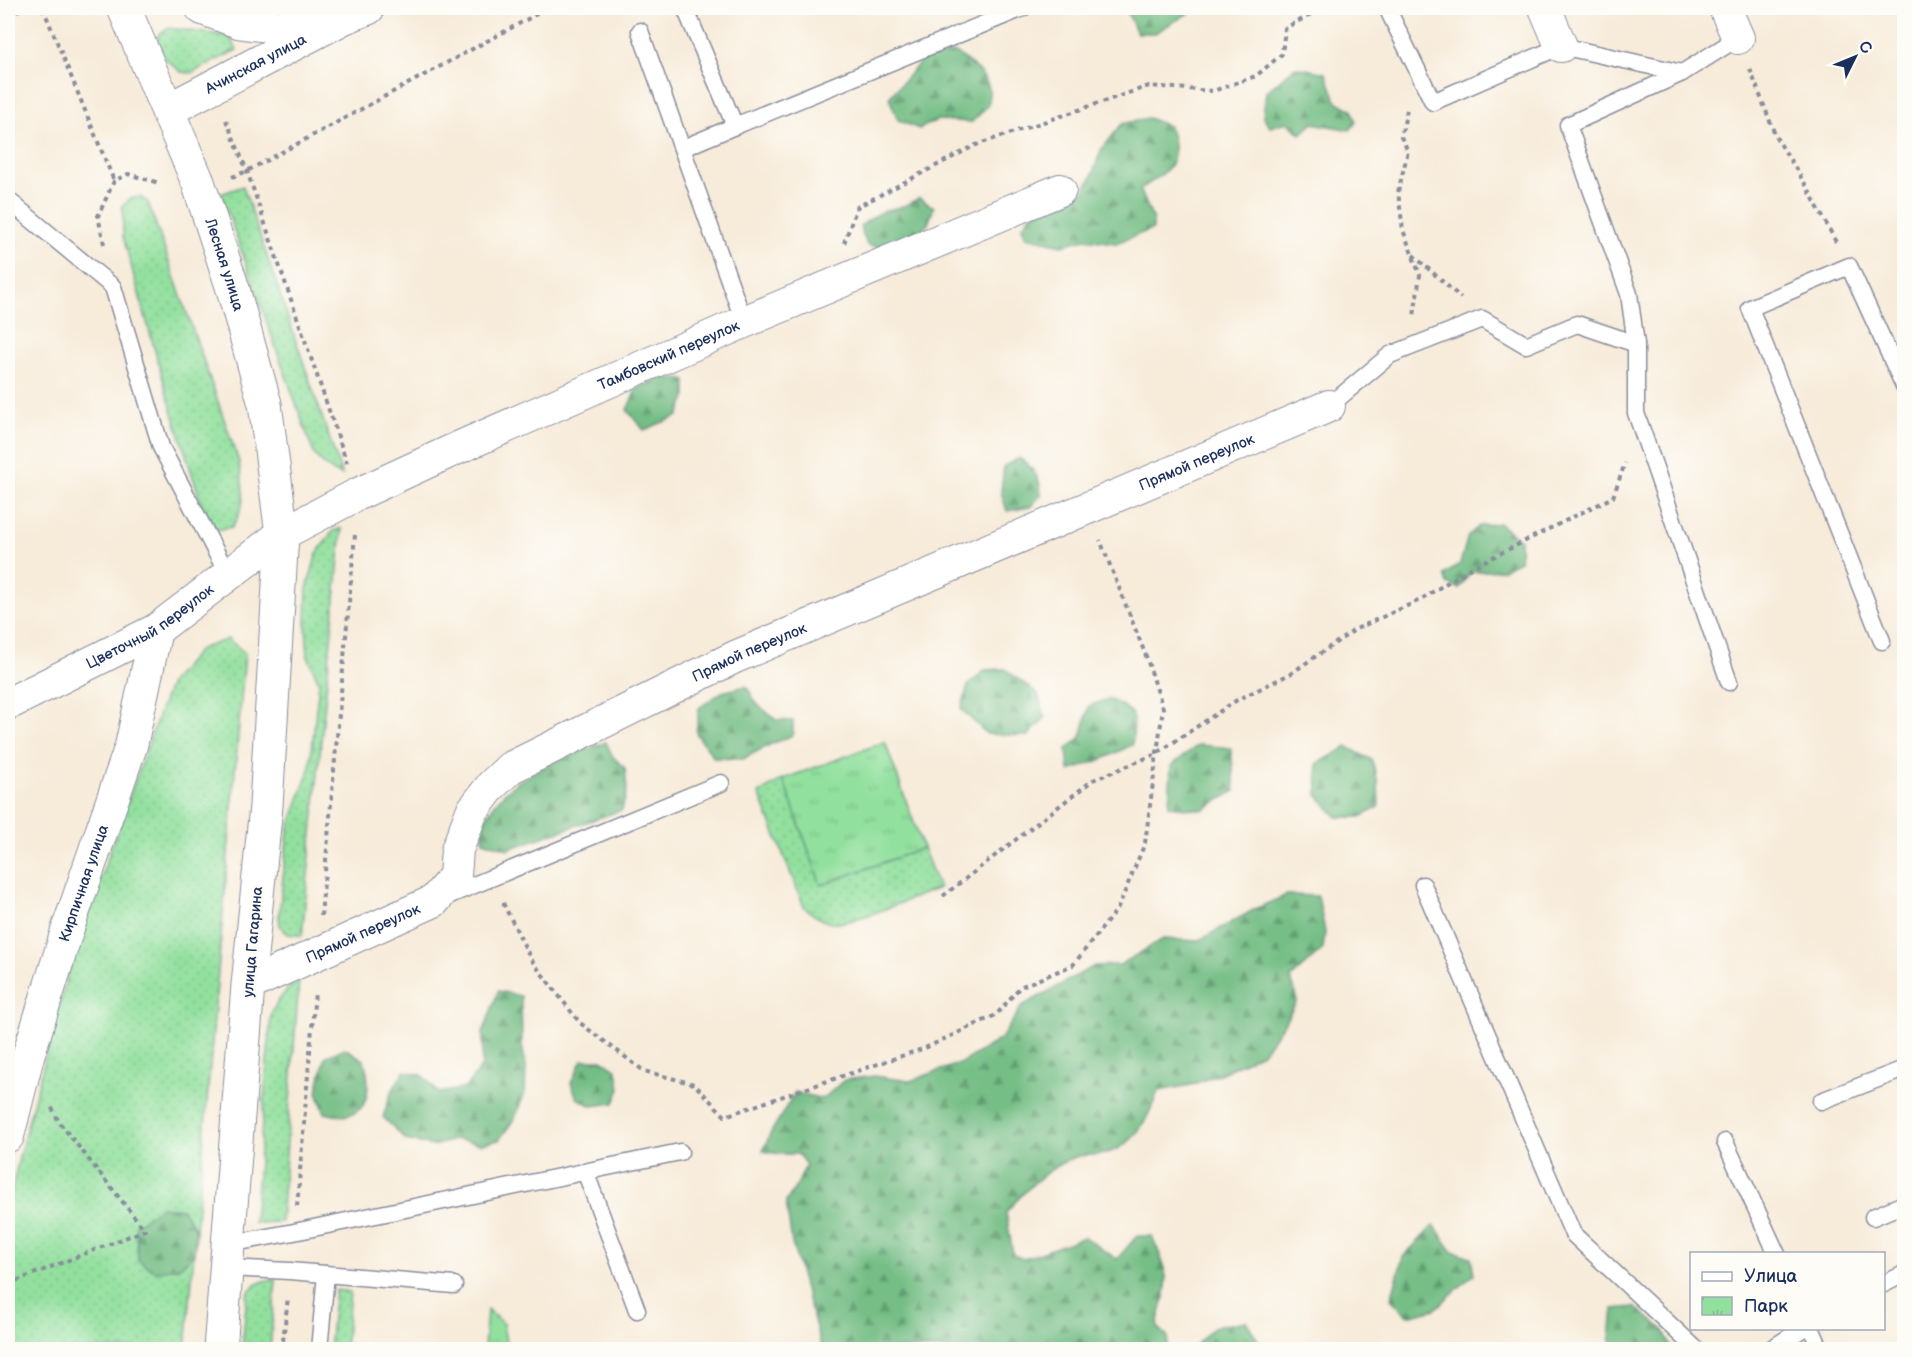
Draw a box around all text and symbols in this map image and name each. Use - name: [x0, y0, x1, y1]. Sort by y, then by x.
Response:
- north arrow: [1825, 27, 1885, 87]
- street label: Ачинская улица: [201, 29, 310, 99]
- text: С: [1854, 37, 1876, 58]
- street label: Лесная улица: [201, 215, 248, 313]
- street label: Тамбовский переулок: [595, 316, 742, 395]
- street label: Прямой переулок: [1136, 429, 1257, 495]
- street label: Цветочный переулок: [83, 580, 218, 673]
- street label: Прямой переулок: [689, 618, 809, 686]
- street label: Кирпичная улица: [55, 822, 113, 944]
- street label: улица Гагарина: [239, 886, 267, 998]
- street label: Прямой переулок: [303, 899, 423, 967]
- legend: [1690, 1252, 1885, 1330]
- text: Улица: [1744, 1266, 1798, 1287]
- text: Парк: [1744, 1296, 1788, 1317]

